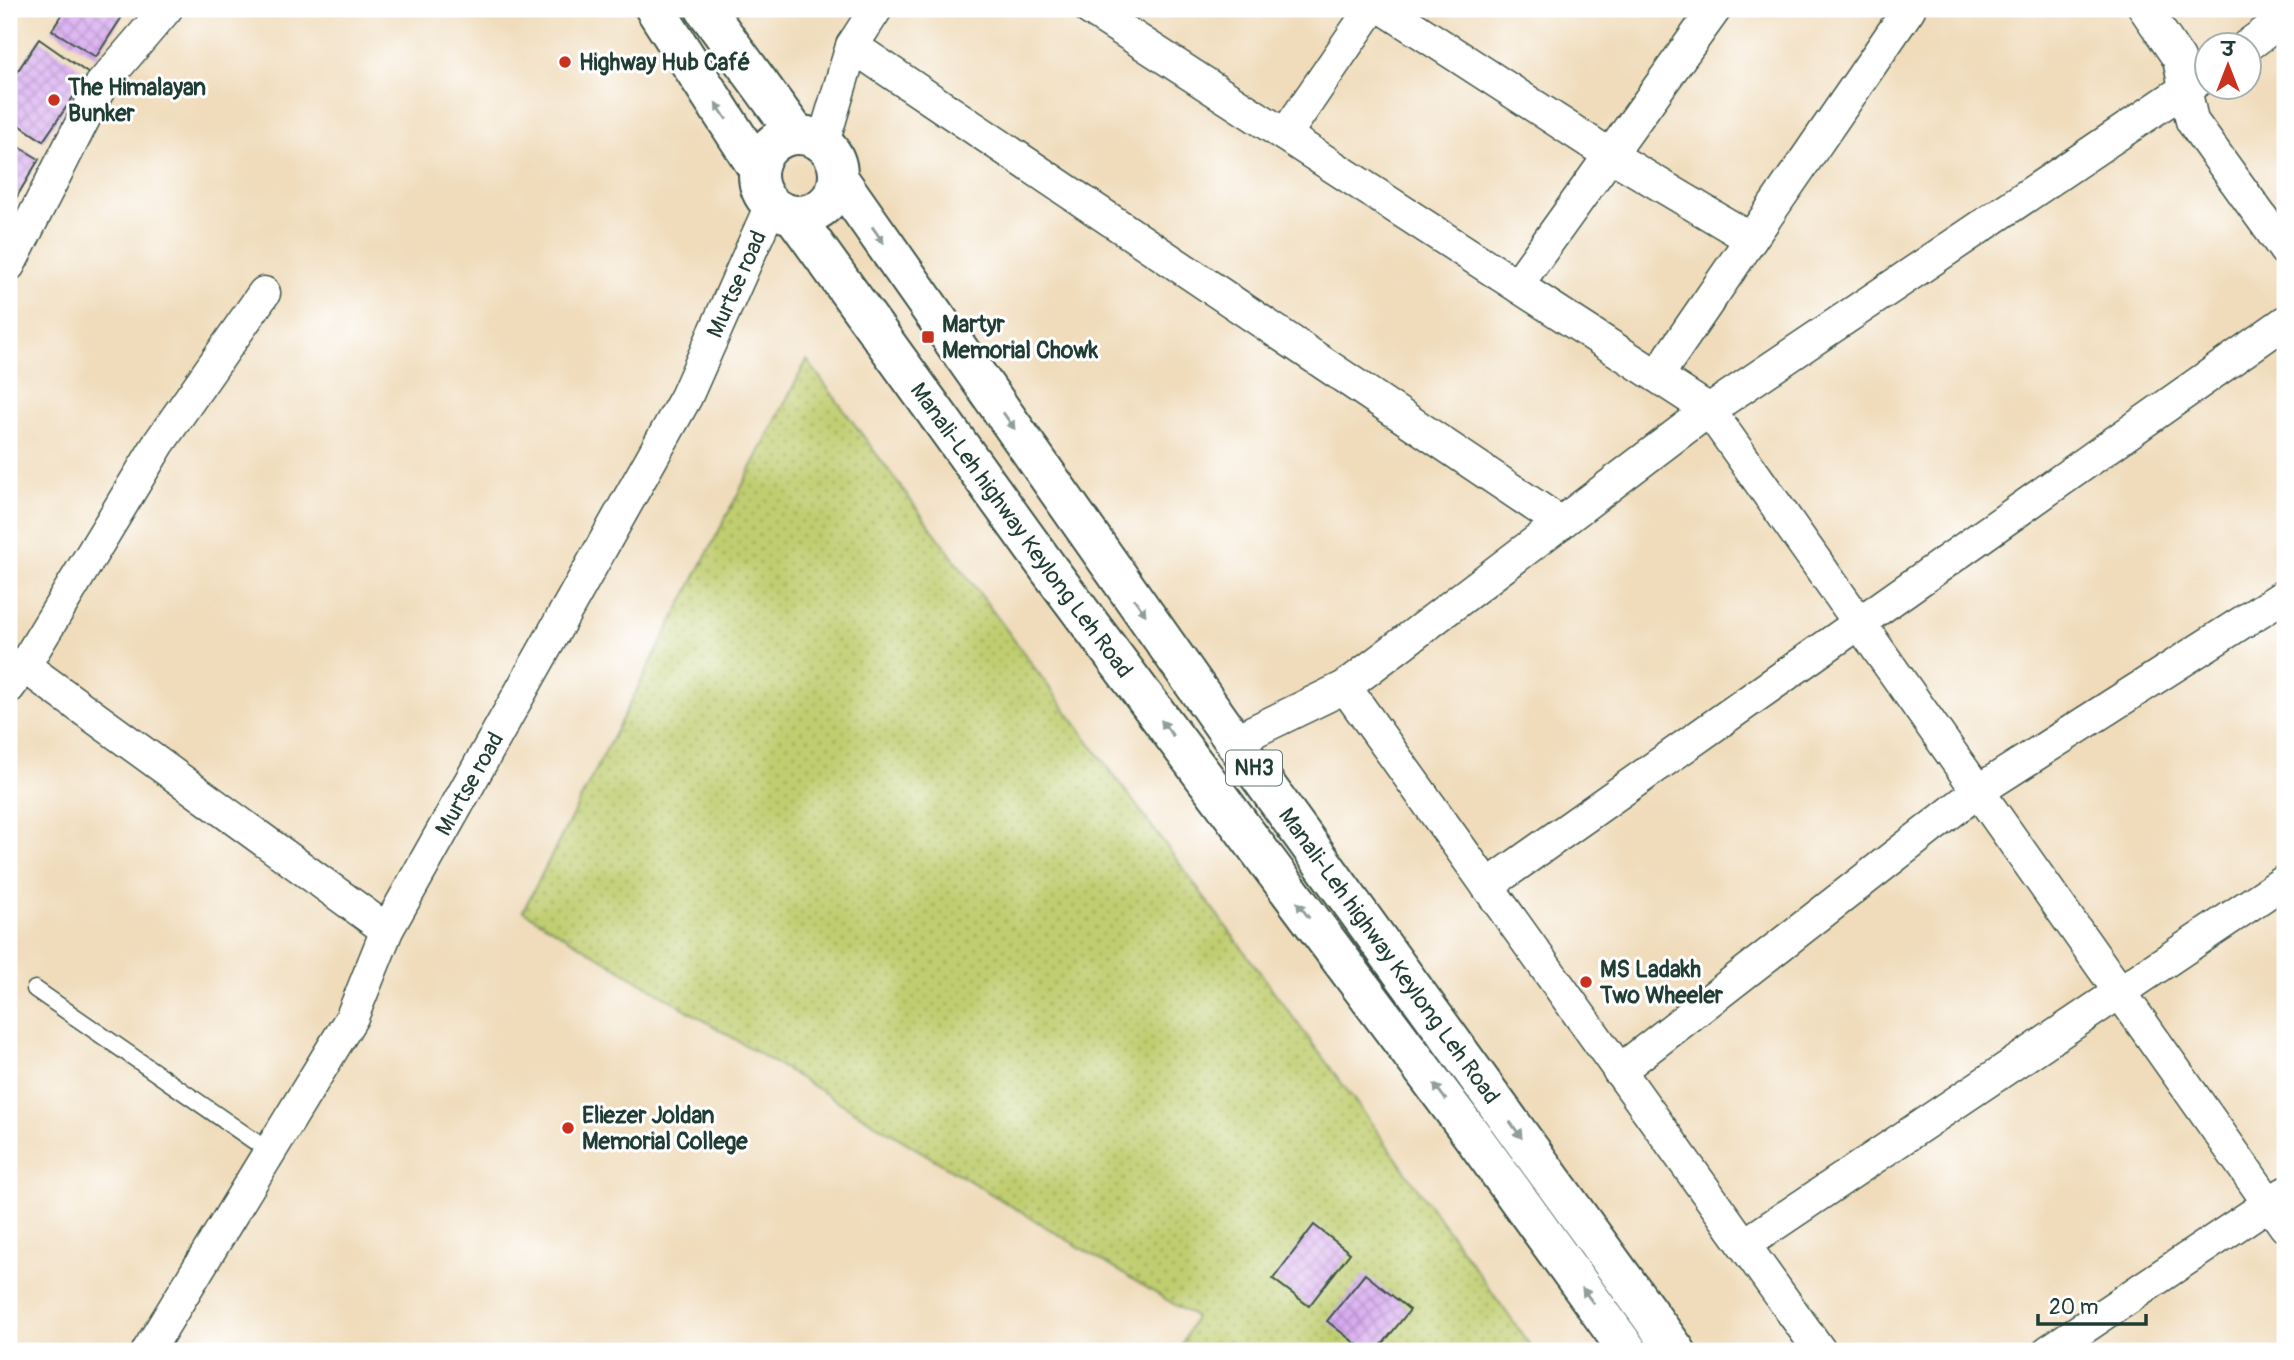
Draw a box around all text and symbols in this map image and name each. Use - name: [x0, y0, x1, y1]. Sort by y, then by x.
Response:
- north arrow: [2192, 32, 2262, 102]
- text: उ: [2220, 38, 2237, 62]
- place label: Highway Hub Café: [579, 48, 750, 77]
- marker: Highway Hub Café: [557, 54, 573, 70]
- place label: The Himalayan Bunker: [67, 73, 206, 128]
- marker: The Himalayan Bunker: [46, 92, 62, 108]
- one-way arrow: [715, 102, 728, 121]
- street label: Murtse road: [700, 226, 772, 342]
- one-way arrow: [871, 226, 885, 244]
- place label: Martyr Memorial Chowk: [942, 310, 1099, 365]
- marker: Martyr Memorial Chowk: [920, 329, 936, 345]
- street label: Manali-Leh highway Keylong Leh Road: [904, 377, 1139, 683]
- one-way arrow: [1002, 412, 1016, 430]
- one-way arrow: [1133, 598, 1147, 616]
- one-way arrow: [1160, 719, 1174, 737]
- street label: Murtse road: [428, 727, 510, 841]
- road number: NH3: [1226, 750, 1282, 786]
- street label: Manali-Leh highway Keylong Leh Road: [1273, 802, 1507, 1109]
- one-way arrow: [1297, 901, 1311, 919]
- place label: MS Ladakh Two Wheeler: [1599, 955, 1724, 1010]
- marker: MS Ladakh Two Wheeler: [1578, 974, 1594, 990]
- one-way arrow: [1433, 1083, 1447, 1101]
- place label: Eliezer Joldan Memorial College: [582, 1101, 748, 1156]
- marker: Eliezer Joldan Memorial College: [560, 1120, 576, 1136]
- one-way arrow: [1509, 1121, 1523, 1139]
- scale bar: [2038, 1283, 2147, 1327]
- one-way arrow: [1581, 1287, 1595, 1305]
- text: 20 m: [2049, 1294, 2098, 1321]

